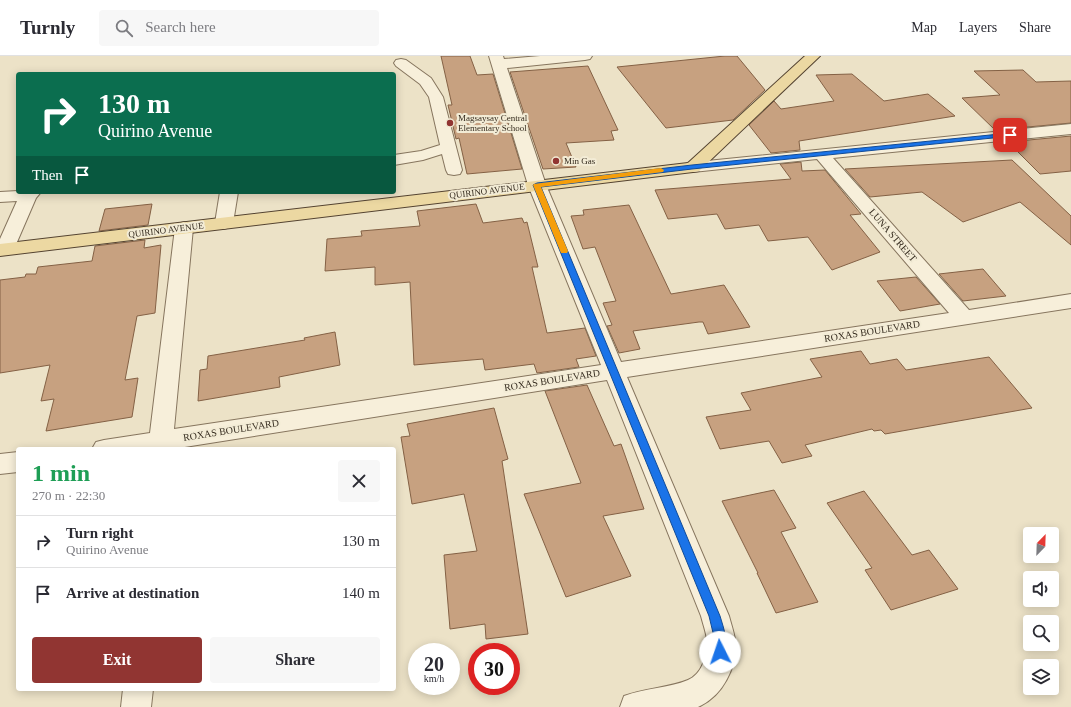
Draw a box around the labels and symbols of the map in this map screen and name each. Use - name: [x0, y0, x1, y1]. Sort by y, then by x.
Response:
- place label: Magsaysay Central Elementary School: [458, 113, 528, 133]
- marker: Magsaysay Central Elementary School: [445, 118, 455, 128]
- pin: [993, 118, 1027, 152]
- marker: Min Gas: [551, 156, 561, 166]
- place label: Min Gas: [564, 156, 596, 166]
- street label: QUIRINO AVENUE: [449, 181, 526, 201]
- street label: LUNA STREET: [867, 206, 919, 264]
- street label: QUIRINO AVENUE: [128, 220, 205, 240]
- street label: ROXAS BOULEVARD: [823, 318, 921, 344]
- street label: ROXAS BOULEVARD: [503, 367, 601, 393]
- street label: ROXAS BOULEVARD: [182, 417, 280, 443]
- north arrow: [1023, 527, 1059, 563]
- position arrow: [699, 631, 741, 673]
- speed limit sign: 30: [468, 643, 520, 695]

